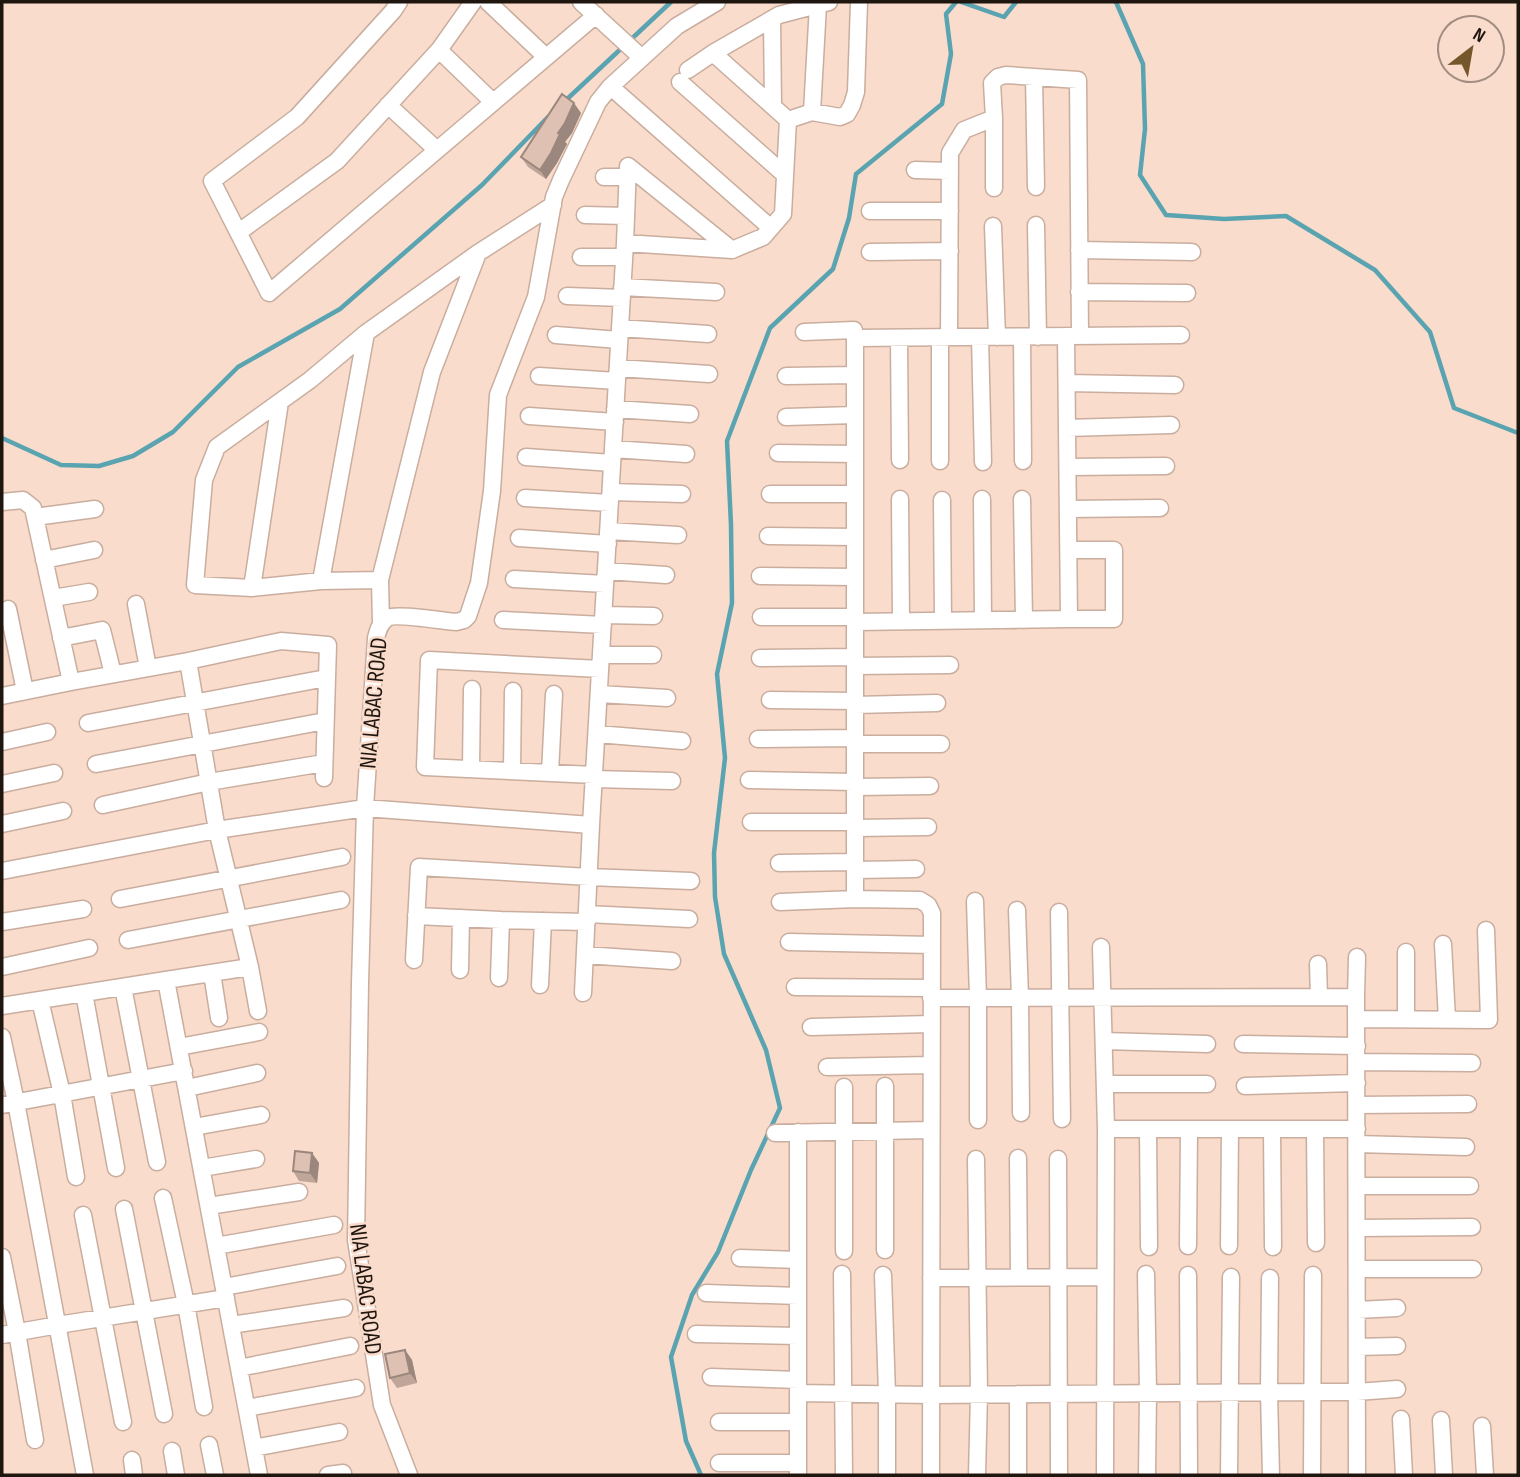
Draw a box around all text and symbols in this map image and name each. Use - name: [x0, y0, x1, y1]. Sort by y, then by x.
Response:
- north arrow: [1436, 14, 1506, 84]
- text: N: [1469, 23, 1489, 48]
- street label: NIA LABAC ROAD: [353, 636, 394, 770]
- street label: NIA LABAC ROAD: [343, 1222, 388, 1356]

